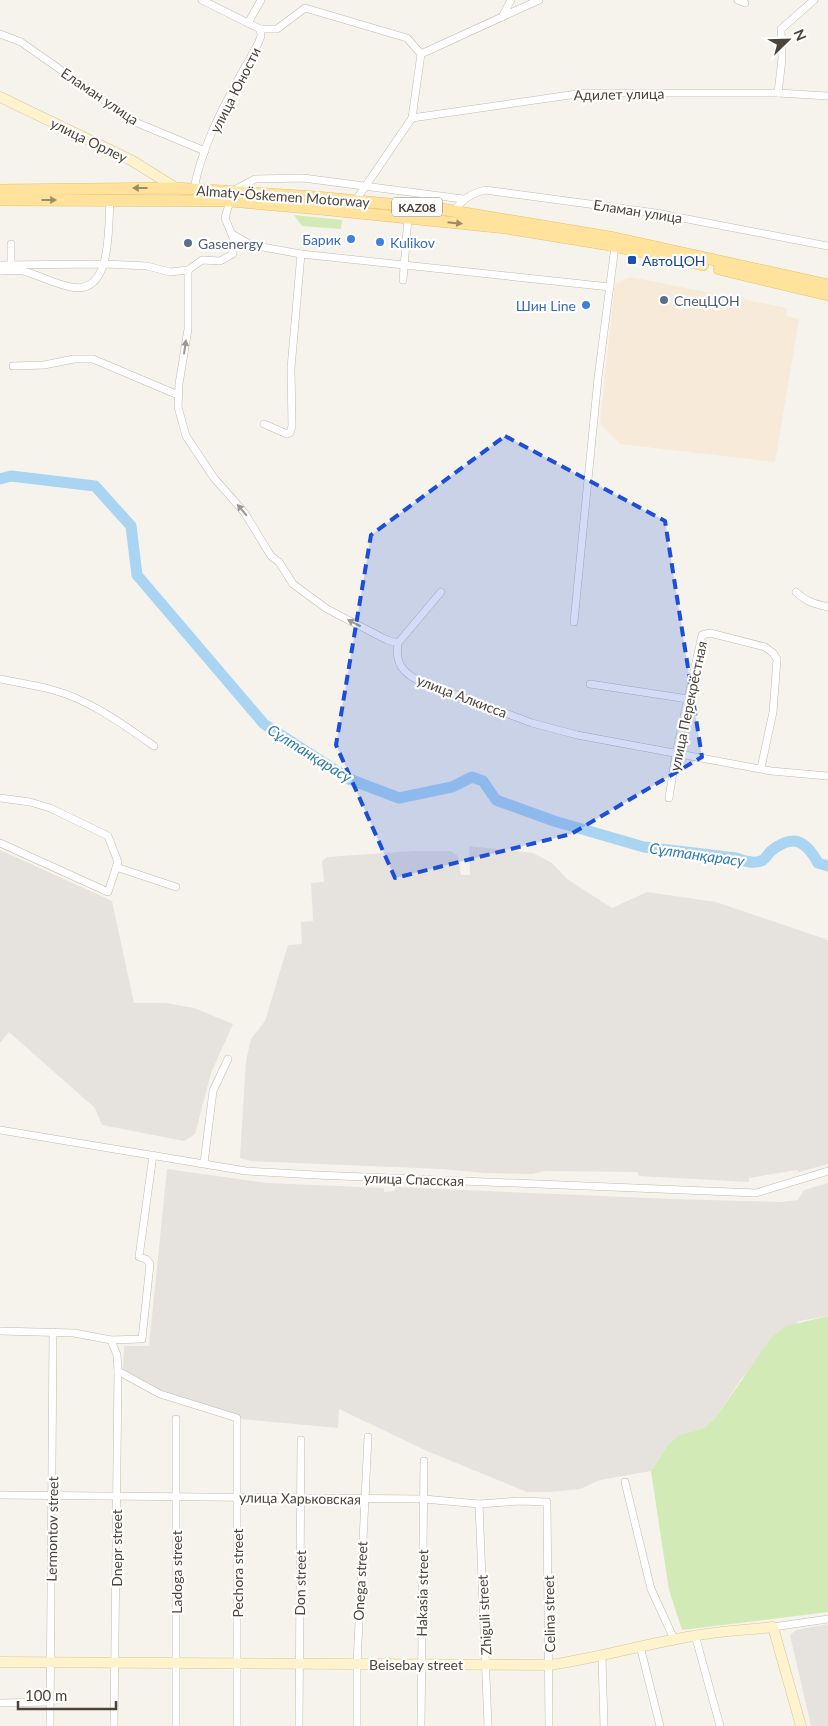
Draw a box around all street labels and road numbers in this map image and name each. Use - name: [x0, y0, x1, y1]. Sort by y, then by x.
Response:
- street label: улица Юности: [206, 44, 264, 136]
- street label: Еламан улица: [58, 64, 142, 128]
- street label: Адилет улица: [574, 85, 665, 103]
- street label: улица Орлеу: [48, 114, 131, 166]
- street label: Almaty-Öskemen Motorway: [196, 181, 371, 211]
- street label: Еламан улица: [592, 196, 684, 226]
- road number: KAZ08: [392, 198, 442, 216]
- street label: улица Перекрёстная: [666, 639, 710, 773]
- street label: улица Алкисса: [415, 671, 509, 721]
- street label: улица Спасская: [364, 1169, 464, 1189]
- street label: Lermontov street: [43, 1476, 61, 1582]
- street label: улица Харьковская: [239, 1488, 361, 1508]
- street label: Dnepr street: [108, 1509, 125, 1587]
- street label: Pechora street: [229, 1528, 246, 1618]
- street label: Ladoga street: [168, 1530, 185, 1614]
- street label: Onega street: [349, 1541, 371, 1621]
- street label: Hakasia street: [413, 1549, 431, 1637]
- street label: Don street: [291, 1550, 309, 1616]
- street label: Zhiguli street: [473, 1574, 495, 1656]
- street label: Celina street: [540, 1575, 558, 1653]
- street label: Beisebay street: [369, 1656, 463, 1673]

